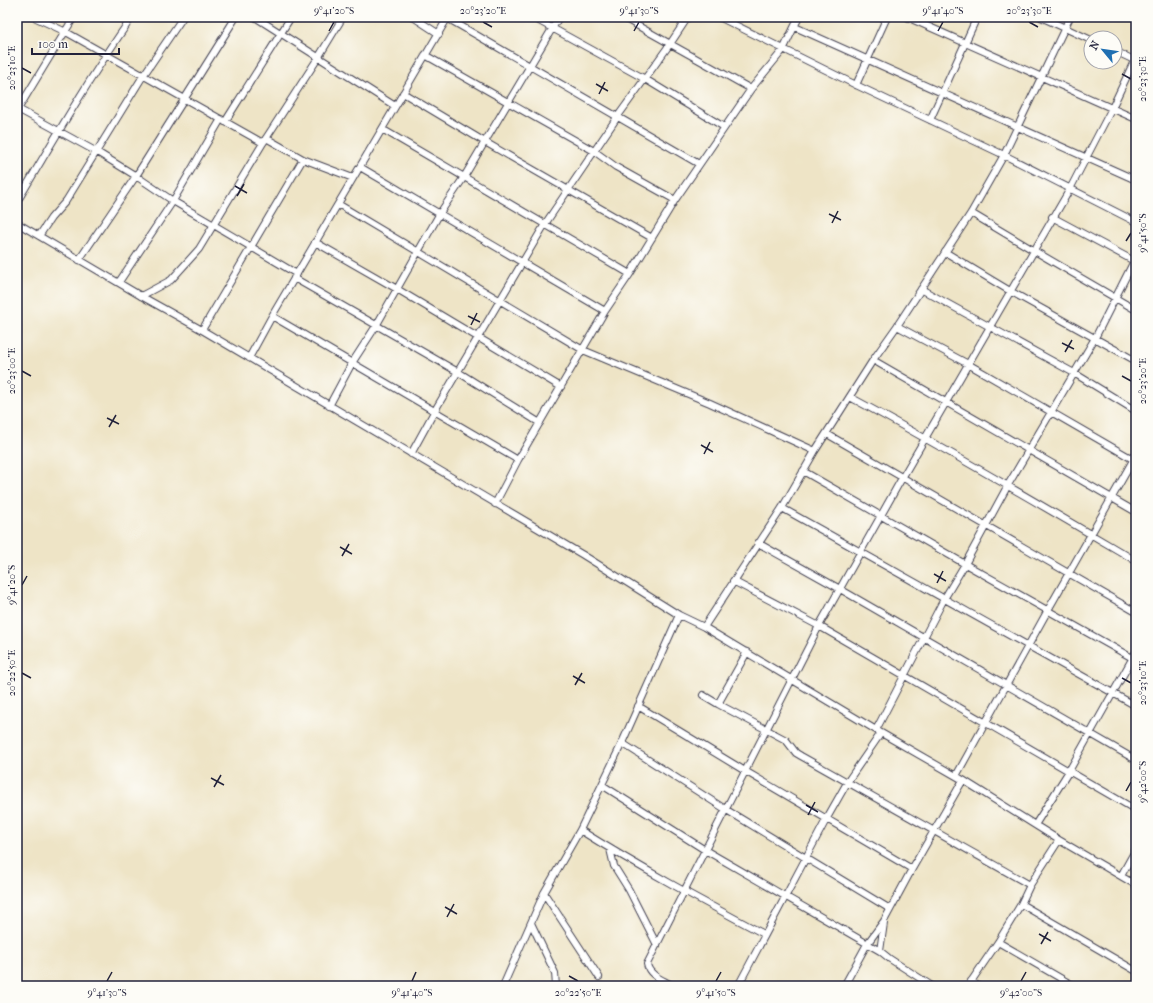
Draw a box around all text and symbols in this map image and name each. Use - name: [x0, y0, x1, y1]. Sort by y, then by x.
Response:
- text: 9°41'20"S: [314, 5, 354, 17]
- text: 20°23'20"E: [460, 5, 506, 17]
- text: 9°41'30"S: [619, 5, 659, 17]
- text: 9°41'40"S: [923, 5, 963, 17]
- text: 20°23'30"E: [1006, 5, 1052, 17]
- scale bar: [32, 30, 119, 56]
- north arrow: [1083, 30, 1123, 70]
- text: 100 m: [38, 37, 68, 51]
- text: N: [1087, 38, 1103, 52]
- text: 20°23'10"E: [6, 46, 18, 90]
- text: 20°23'30"E: [1137, 56, 1149, 102]
- text: 9°41'50"S: [1137, 213, 1149, 253]
- text: 20°23'00"E: [6, 348, 18, 394]
- text: 20°23'20"E: [1137, 358, 1149, 404]
- text: 9°41'20"S: [6, 565, 18, 605]
- text: 20°22'50"E: [6, 650, 18, 696]
- text: 20°23'10"E: [1137, 661, 1149, 705]
- text: 9°42'00"S: [1137, 761, 1149, 803]
- text: 9°41'30"S: [87, 987, 127, 999]
- text: 9°41'40"S: [392, 987, 432, 999]
- text: 20°22'50"E: [555, 987, 601, 999]
- text: 9°41'50"S: [696, 987, 736, 999]
- text: 9°42'00"S: [1000, 987, 1042, 999]

